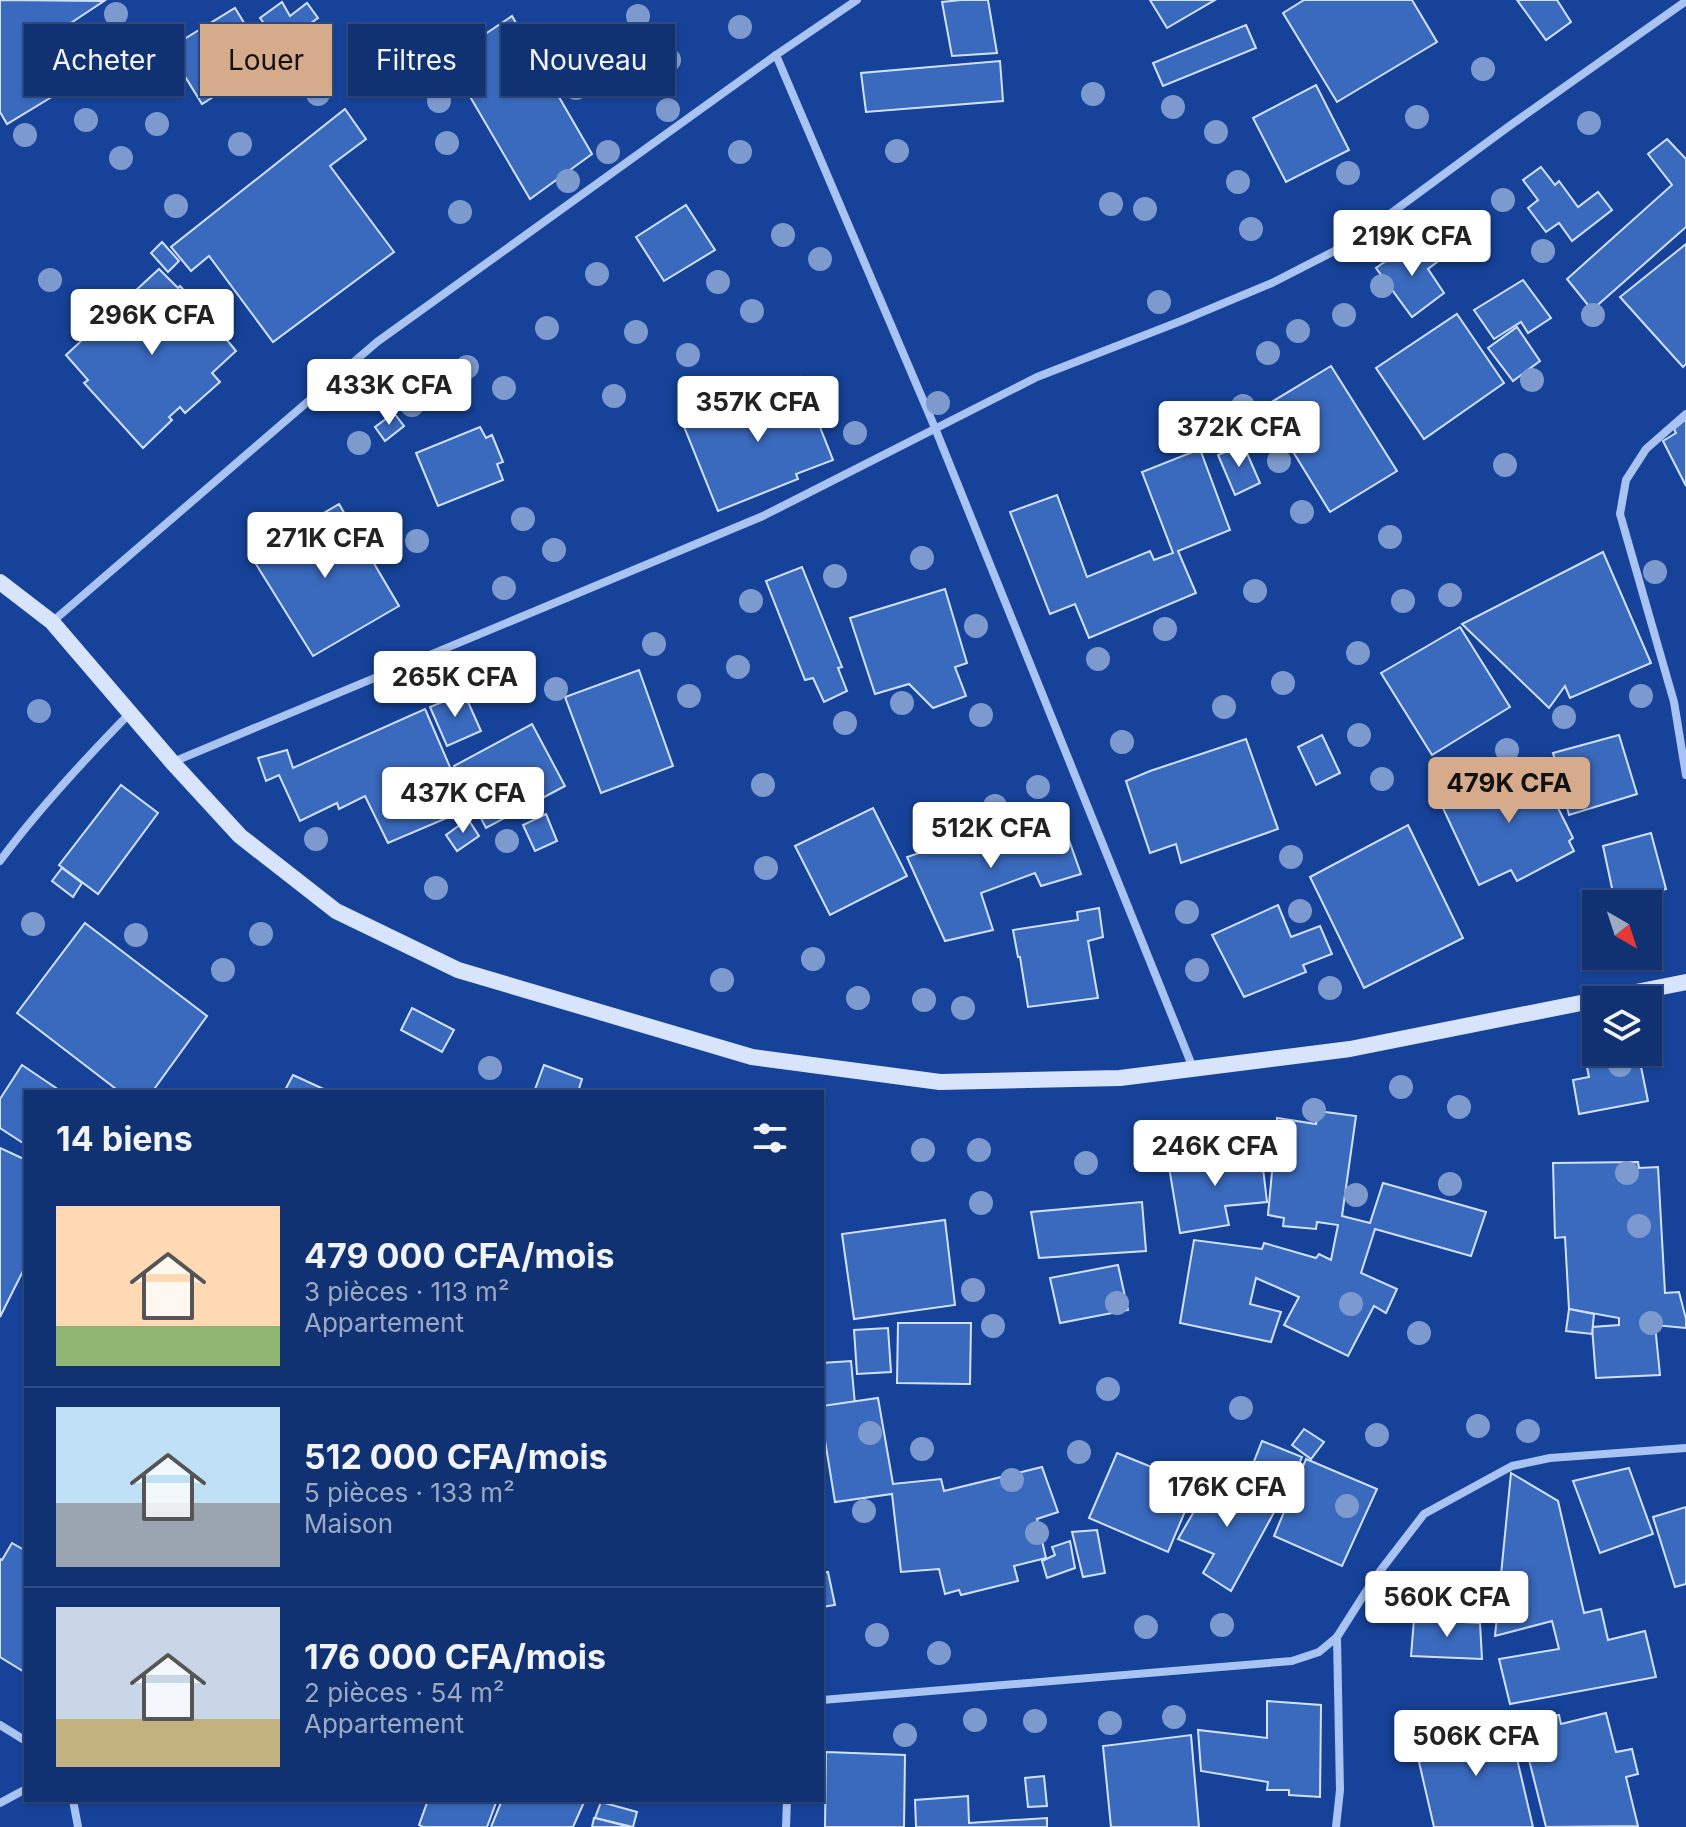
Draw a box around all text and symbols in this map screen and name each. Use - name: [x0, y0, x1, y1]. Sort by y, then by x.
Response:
- chip: Acheter: [24, 24, 184, 96]
- chip: Louer: [200, 24, 332, 96]
- chip: Filtres: [348, 24, 485, 96]
- chip: Nouveau: [501, 24, 675, 96]
- pin: 219K CFA: [1329, 210, 1495, 278]
- text: 219K CFA: [1352, 220, 1472, 251]
- pin: 296K CFA: [69, 289, 235, 357]
- text: 296K CFA: [89, 299, 215, 330]
- pin: 433K CFA: [306, 359, 472, 427]
- text: 433K CFA: [325, 369, 453, 400]
- pin: 357K CFA: [675, 376, 841, 444]
- text: 357K CFA: [696, 386, 820, 417]
- pin: 372K CFA: [1156, 401, 1322, 469]
- text: 372K CFA: [1177, 411, 1301, 442]
- pin: 271K CFA: [242, 512, 408, 580]
- text: 271K CFA: [265, 522, 385, 553]
- pin: 265K CFA: [372, 651, 538, 719]
- text: 265K CFA: [392, 661, 518, 692]
- pin: 479K CFA: [1426, 757, 1592, 825]
- pin: 437K CFA: [380, 767, 546, 835]
- text: 479K CFA: [1446, 767, 1572, 798]
- text: 437K CFA: [400, 777, 526, 808]
- pin: 512K CFA: [908, 802, 1074, 870]
- text: 512K CFA: [931, 812, 1051, 843]
- north arrow: [1582, 890, 1662, 970]
- map controls: [1582, 890, 1662, 1066]
- button: layers: [1582, 986, 1662, 1066]
- icon: filters: [748, 1116, 792, 1160]
- text: 14 biens: [56, 1118, 193, 1159]
- pin: 246K CFA: [1132, 1120, 1298, 1188]
- text: 246K CFA: [1152, 1130, 1278, 1161]
- text: 479 000 CFA/mois: [304, 1235, 615, 1276]
- icon: home: [120, 1238, 216, 1334]
- text: 3 pièces · 113 m²: [304, 1276, 509, 1307]
- text: Appartement: [304, 1307, 464, 1338]
- text: 512 000 CFA/mois: [304, 1436, 608, 1477]
- icon: home: [120, 1439, 216, 1535]
- pin: 176K CFA: [1144, 1461, 1310, 1529]
- text: 176K CFA: [1167, 1471, 1287, 1502]
- text: 5 pièces · 133 m²: [304, 1477, 515, 1508]
- text: Maison: [304, 1508, 393, 1539]
- pin: 560K CFA: [1364, 1571, 1530, 1639]
- text: 560K CFA: [1383, 1581, 1511, 1612]
- text: 176 000 CFA/mois: [304, 1636, 606, 1677]
- icon: home: [120, 1639, 216, 1735]
- text: 2 pièces · 54 m²: [304, 1677, 505, 1708]
- text: Appartement: [304, 1708, 464, 1739]
- pin: 506K CFA: [1393, 1710, 1559, 1778]
- text: 506K CFA: [1412, 1720, 1540, 1751]

